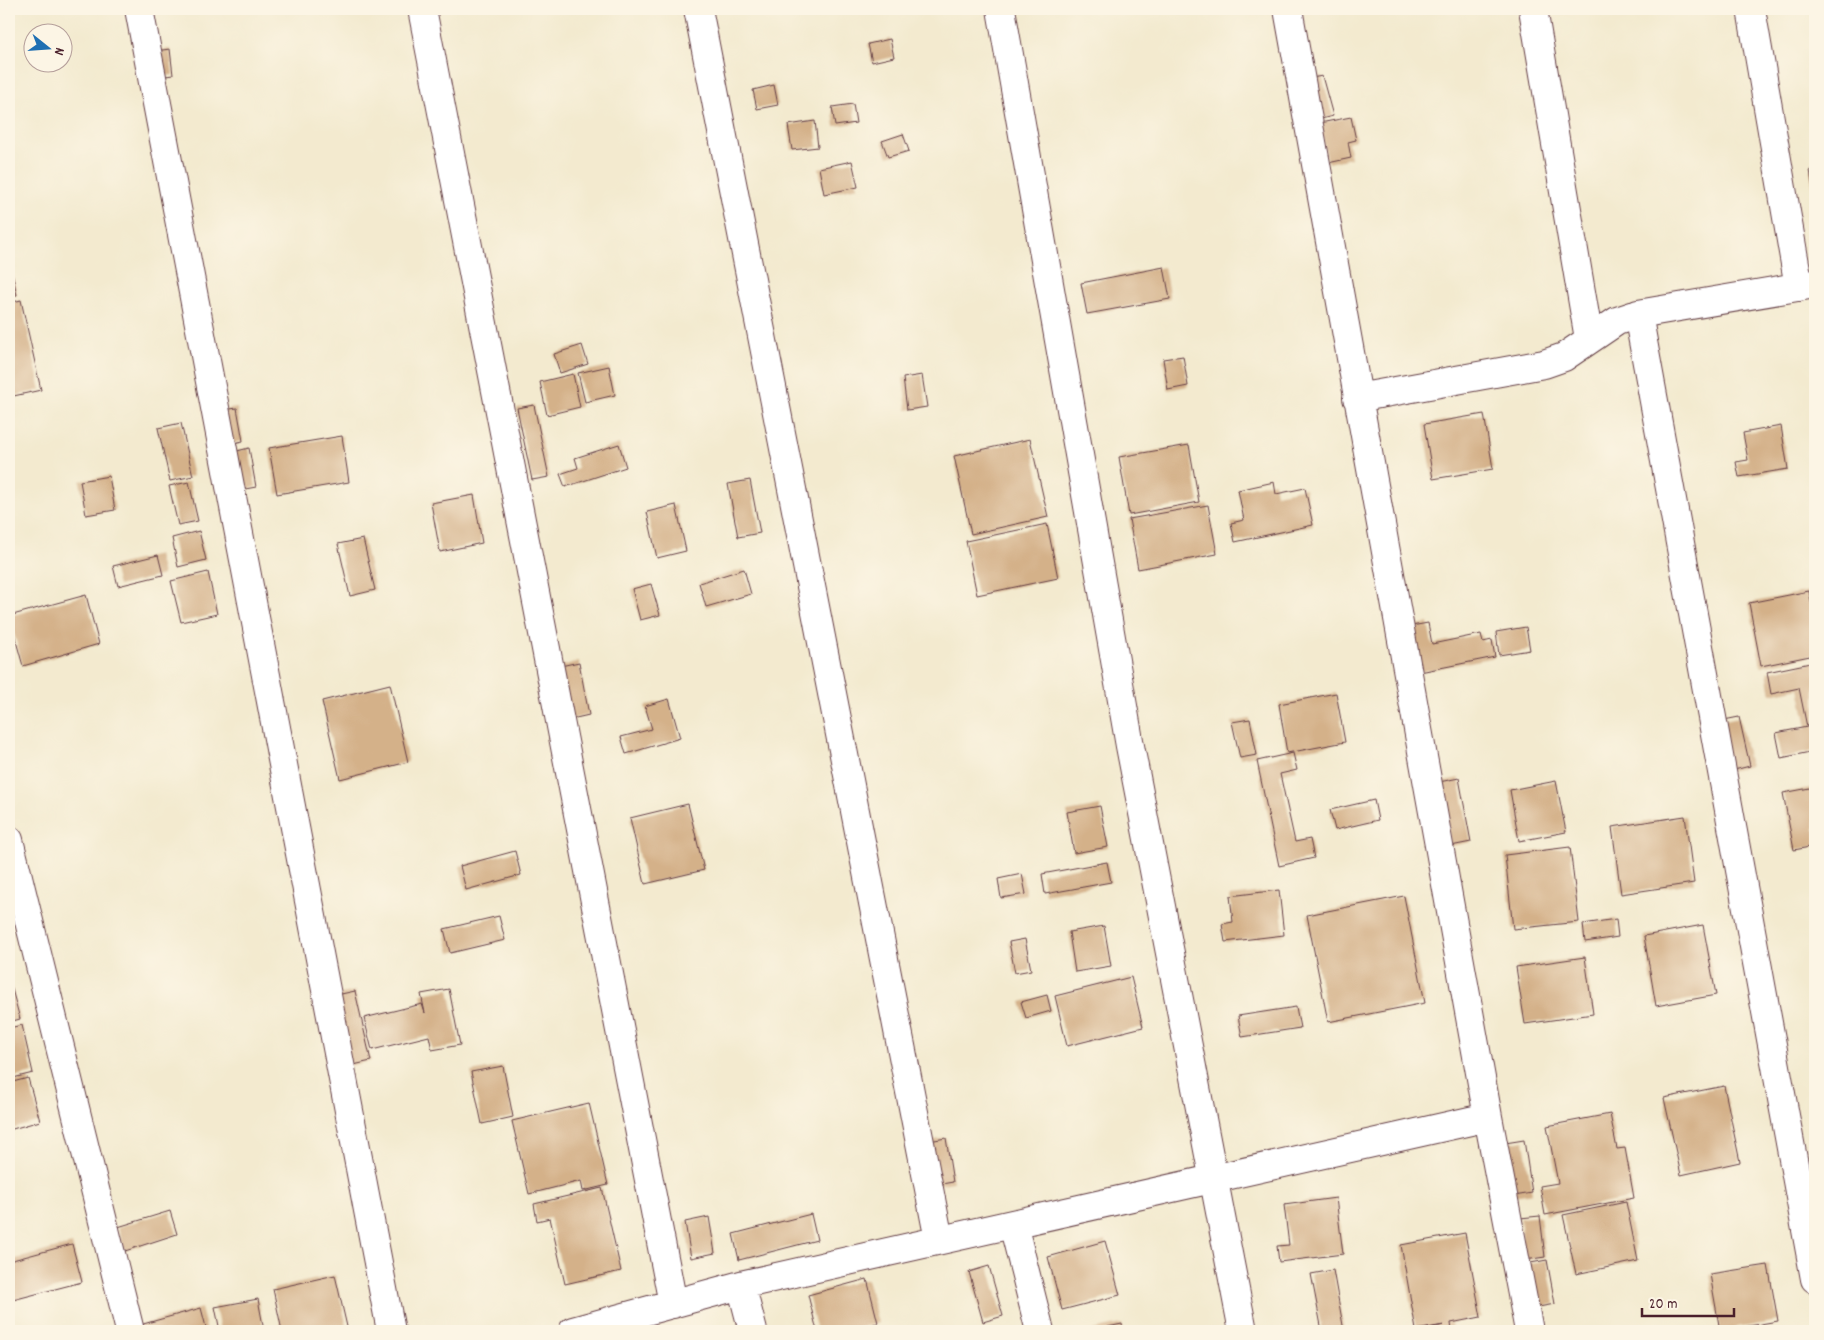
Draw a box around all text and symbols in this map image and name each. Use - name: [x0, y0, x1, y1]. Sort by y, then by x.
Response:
- north arrow: [22, 22, 72, 72]
- text: N: [48, 45, 69, 58]
- scale bar: [1642, 1285, 1734, 1317]
- text: 20 m: [1649, 1294, 1677, 1316]

